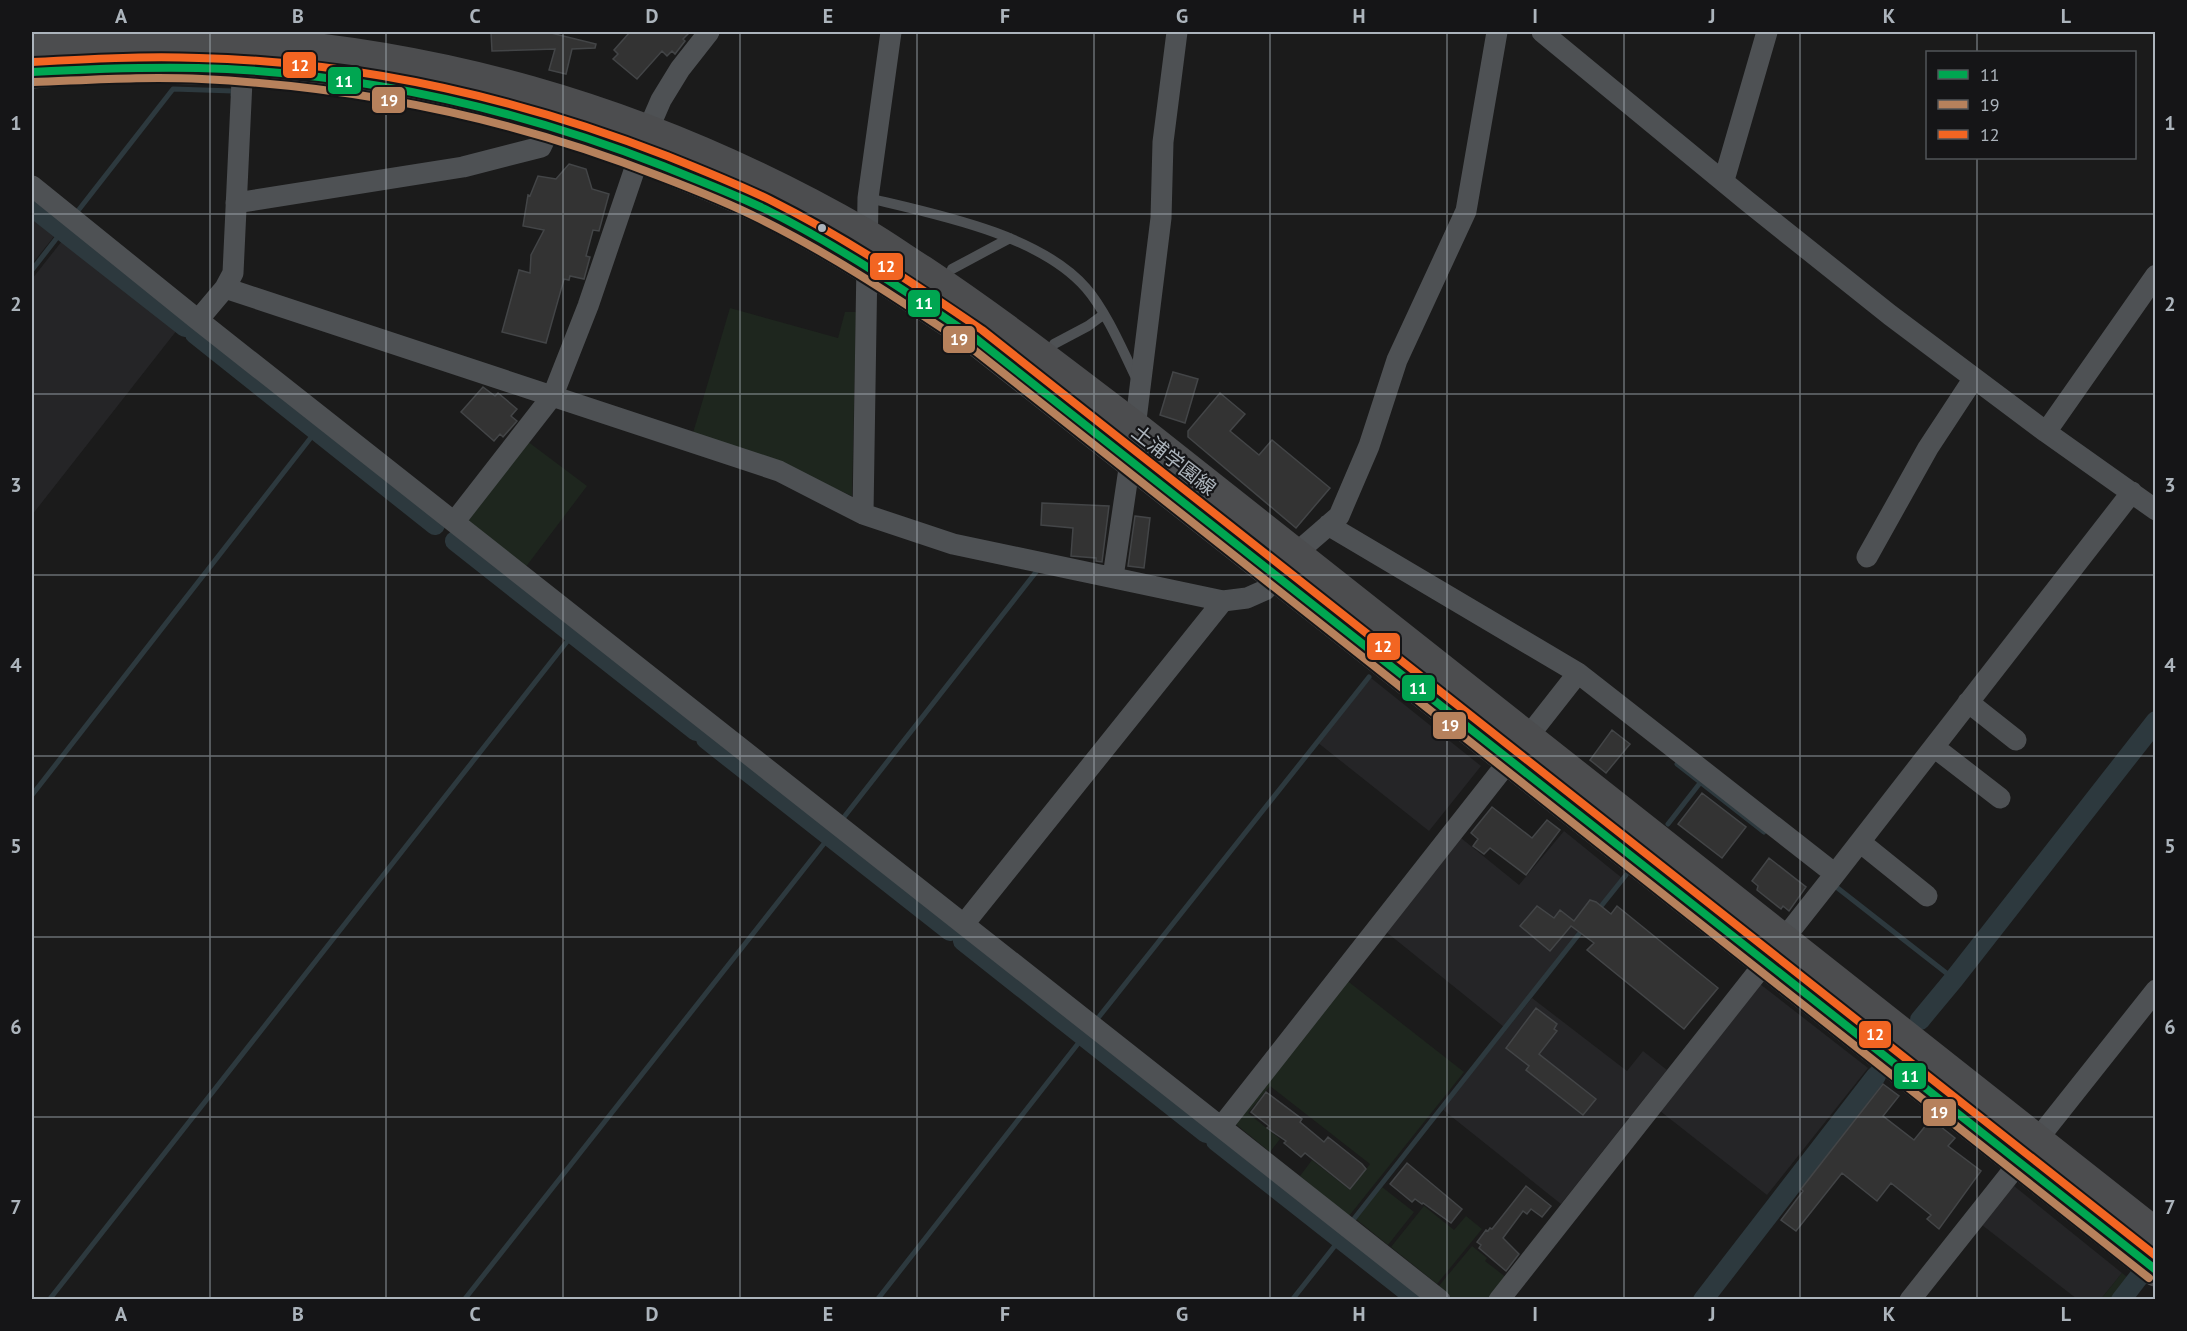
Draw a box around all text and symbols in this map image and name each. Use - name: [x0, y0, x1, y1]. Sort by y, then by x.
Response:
- text: A: [115, 3, 128, 29]
- text: B: [292, 3, 304, 29]
- text: C: [469, 3, 481, 29]
- text: D: [646, 3, 659, 29]
- text: E: [823, 3, 833, 29]
- text: F: [1000, 3, 1010, 29]
- text: G: [1176, 3, 1188, 29]
- text: H: [1352, 3, 1366, 29]
- text: I: [1532, 3, 1538, 29]
- text: J: [1708, 3, 1715, 29]
- text: K: [1883, 3, 1896, 29]
- text: L: [2061, 3, 2072, 29]
- line badge: 12: [282, 51, 317, 79]
- legend: [1926, 51, 2136, 159]
- text: 12: [291, 55, 309, 75]
- text: 11: [1980, 63, 2000, 86]
- line badge: 11: [327, 66, 362, 95]
- text: 11: [335, 71, 353, 91]
- line badge: 19: [371, 86, 406, 114]
- text: 19: [380, 90, 398, 110]
- text: 19: [1980, 93, 2000, 116]
- text: 1: [10, 110, 22, 136]
- text: 1: [2164, 110, 2176, 136]
- text: 12: [1980, 123, 2000, 146]
- unlabelled marker: [816, 222, 828, 234]
- line badge: 12: [869, 252, 904, 281]
- text: 12: [877, 256, 895, 276]
- line badge: 11: [907, 289, 941, 318]
- text: 2: [10, 291, 22, 317]
- text: 2: [2164, 291, 2176, 317]
- text: 11: [915, 293, 933, 313]
- line badge: 19: [942, 325, 976, 354]
- text: 19: [950, 329, 968, 349]
- street label: 土浦学園線: [1127, 419, 1221, 501]
- text: 3: [10, 472, 22, 498]
- text: 3: [2164, 472, 2176, 498]
- line badge: 12: [1366, 632, 1401, 661]
- text: 12: [1374, 636, 1392, 656]
- text: 4: [10, 652, 22, 678]
- text: 4: [2164, 652, 2176, 678]
- line badge: 11: [1401, 674, 1436, 702]
- text: 11: [1409, 678, 1427, 698]
- line badge: 19: [1432, 711, 1467, 740]
- text: 19: [1441, 715, 1459, 735]
- text: 5: [10, 833, 22, 859]
- text: 5: [2164, 833, 2176, 859]
- text: 6: [10, 1014, 22, 1040]
- text: 6: [2164, 1014, 2176, 1040]
- line badge: 12: [1858, 1020, 1892, 1049]
- text: 12: [1866, 1024, 1884, 1044]
- line badge: 11: [1893, 1062, 1927, 1090]
- text: 11: [1901, 1066, 1919, 1086]
- line badge: 19: [1922, 1098, 1957, 1127]
- text: 19: [1930, 1102, 1948, 1122]
- text: 7: [10, 1194, 22, 1220]
- text: 7: [2164, 1194, 2176, 1220]
- text: A: [115, 1301, 128, 1327]
- text: B: [292, 1301, 304, 1327]
- text: C: [469, 1301, 481, 1327]
- text: D: [646, 1301, 659, 1327]
- text: E: [823, 1301, 833, 1327]
- text: F: [1000, 1301, 1010, 1327]
- text: G: [1176, 1301, 1188, 1327]
- text: H: [1352, 1301, 1366, 1327]
- text: I: [1532, 1301, 1538, 1327]
- text: J: [1708, 1301, 1715, 1327]
- text: K: [1883, 1301, 1896, 1327]
- text: L: [2061, 1301, 2072, 1327]

